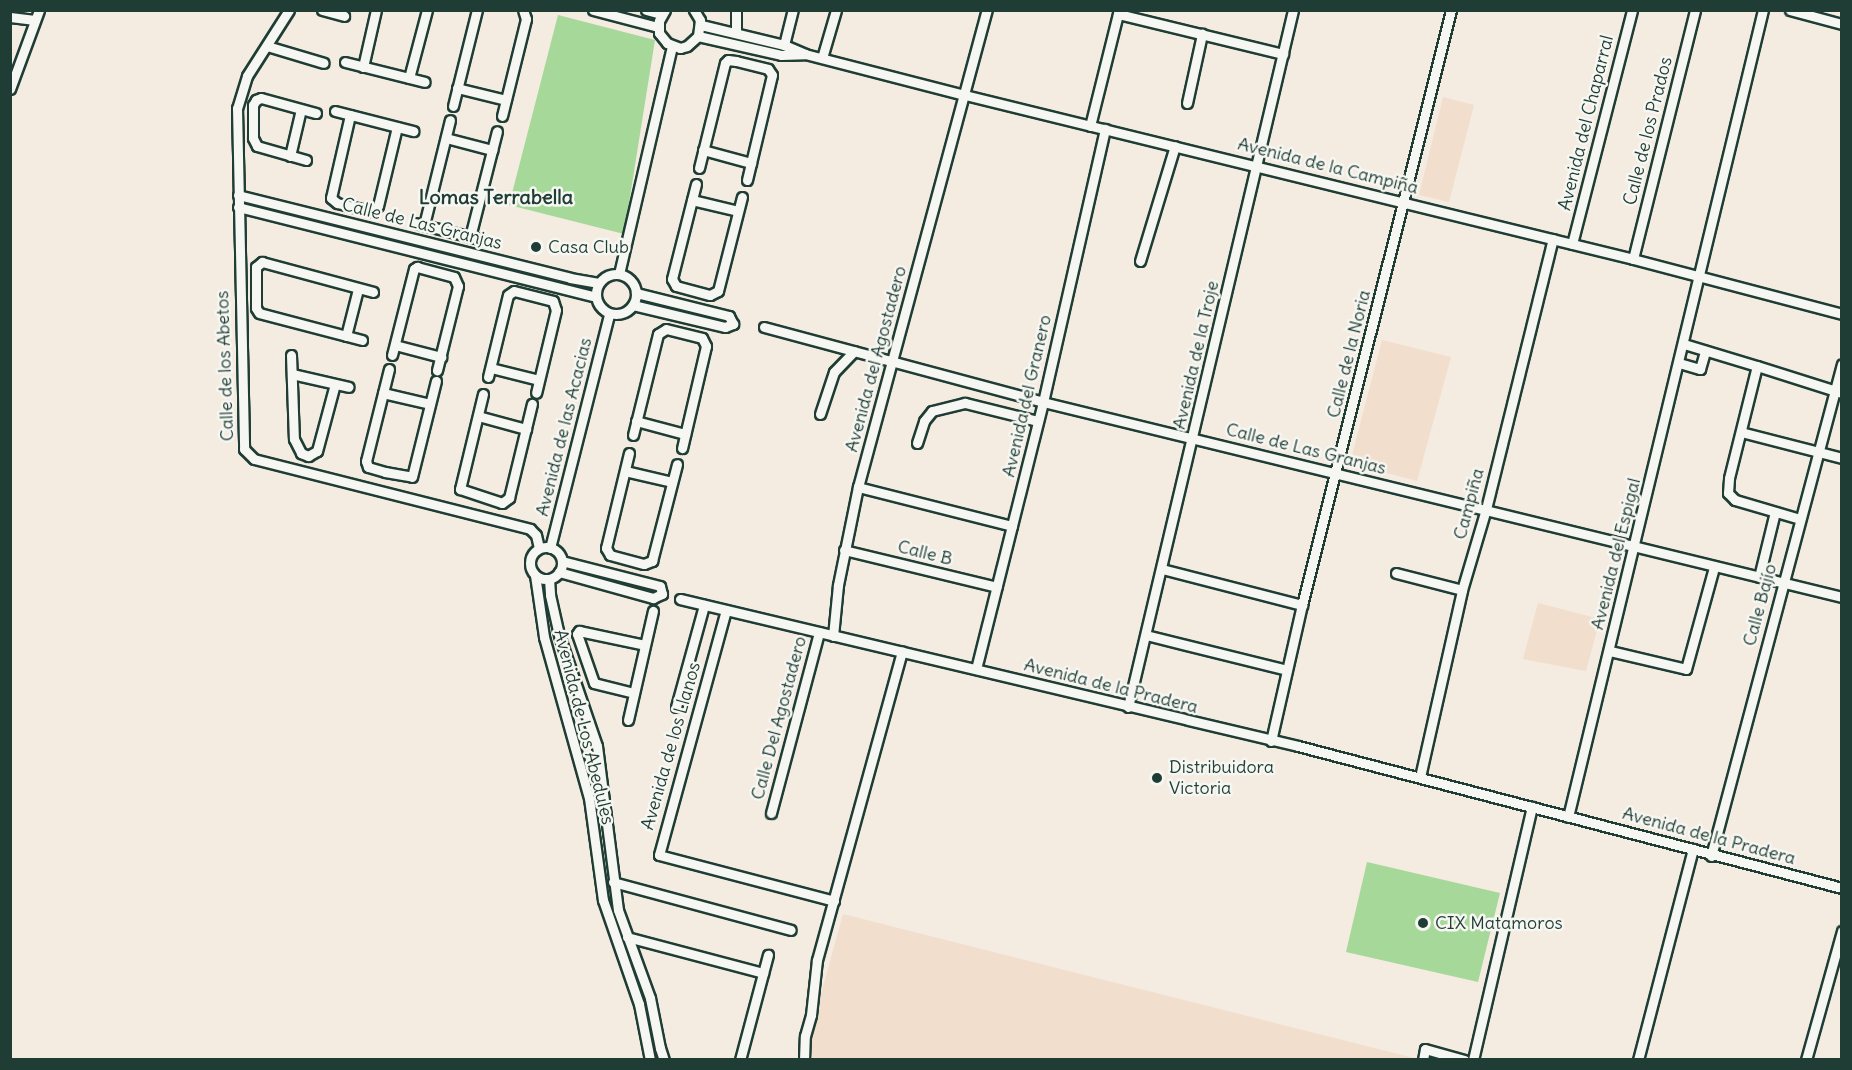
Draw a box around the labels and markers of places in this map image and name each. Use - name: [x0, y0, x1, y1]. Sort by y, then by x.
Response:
- place label: Casa Club: [548, 236, 629, 258]
- marker: Casa Club: [529, 240, 543, 254]
- place label: Distribuidora Victoria: [1169, 757, 1274, 800]
- marker: Distribuidora Victoria: [1150, 771, 1164, 785]
- place label: CIX Matamoros: [1435, 912, 1563, 934]
- marker: CIX Matamoros: [1416, 916, 1430, 930]

